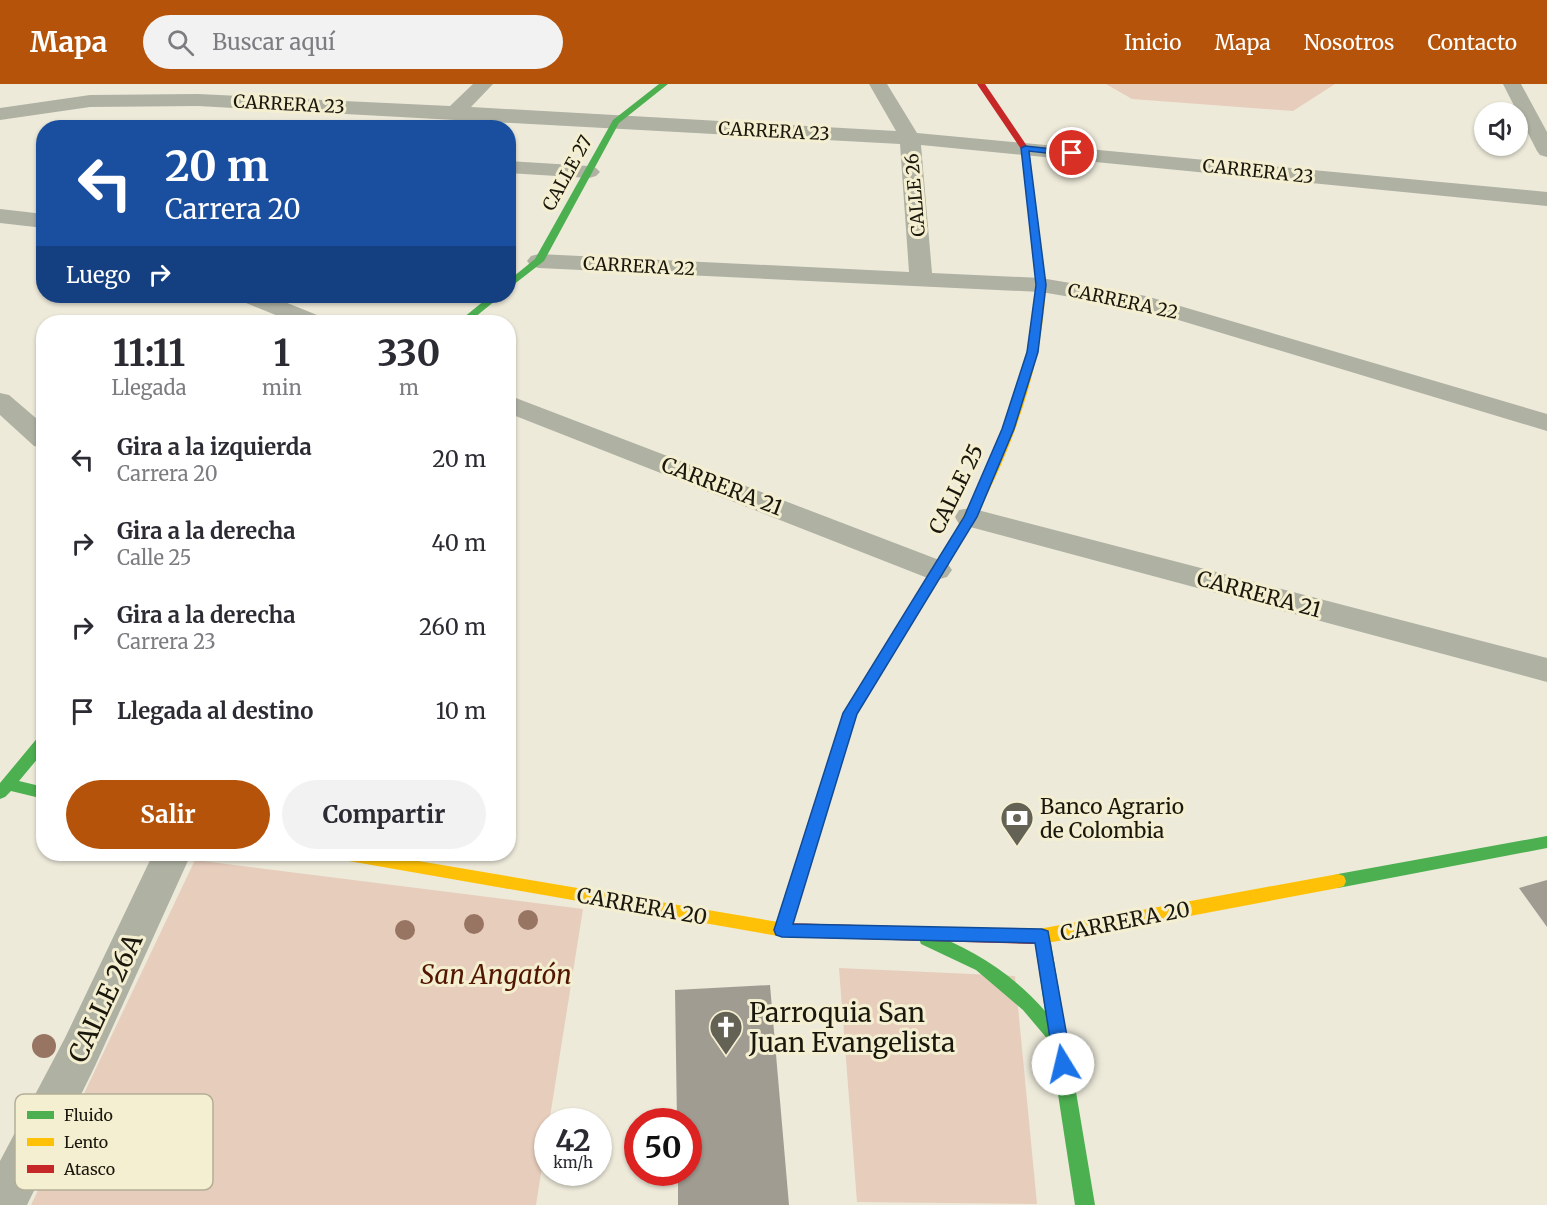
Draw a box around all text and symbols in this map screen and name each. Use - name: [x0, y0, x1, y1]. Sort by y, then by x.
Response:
- search box: [143, 15, 563, 69]
- text: Mapa: [30, 24, 107, 60]
- icon: search: [164, 26, 197, 59]
- text: Buscar aquí: [212, 28, 335, 56]
- text: Inicio: [1124, 29, 1182, 56]
- text: Mapa: [1215, 29, 1271, 56]
- text: Nosotros: [1304, 29, 1394, 56]
- text: Contacto: [1427, 29, 1517, 56]
- street label: CARRERA 23: [233, 90, 345, 118]
- map controls: [1474, 102, 1528, 156]
- button: sound: [1474, 102, 1528, 156]
- street label: CARRERA 23: [718, 117, 830, 145]
- pin: [1046, 127, 1097, 178]
- street label: CALLE 27: [537, 131, 597, 215]
- icon: arrive: [1055, 136, 1088, 169]
- text: 20 m: [165, 140, 269, 192]
- icon: left: [66, 144, 144, 222]
- street label: CALLE 26: [900, 152, 930, 238]
- street label: CARRERA 23: [1201, 154, 1315, 188]
- text: Carrera 20: [165, 192, 301, 226]
- street label: CARRERA 22: [582, 252, 696, 280]
- icon: right: [143, 258, 176, 291]
- text: Luego: [66, 261, 131, 289]
- street label: CARRERA 22: [1066, 278, 1180, 324]
- text: 11:11: [113, 331, 185, 376]
- text: 1: [274, 331, 290, 376]
- text: 330: [377, 331, 440, 376]
- text: Llegada: [112, 375, 187, 400]
- text: min: [262, 375, 302, 400]
- text: m: [399, 375, 419, 400]
- text: Gira a la izquierda: [117, 433, 312, 461]
- street label: CALLE 25: [923, 440, 989, 538]
- icon: left: [66, 443, 99, 476]
- text: 20 m: [432, 445, 486, 473]
- street label: CARRERA 21: [658, 451, 786, 521]
- text: Carrera 20: [117, 461, 218, 486]
- text: Gira a la derecha: [117, 517, 295, 545]
- icon: right: [66, 527, 99, 560]
- text: 40 m: [431, 529, 486, 557]
- text: Calle 25: [117, 545, 191, 570]
- street label: CARRERA 21: [1194, 564, 1324, 624]
- text: Gira a la derecha: [117, 601, 295, 629]
- icon: right: [66, 611, 99, 644]
- text: 260 m: [419, 613, 486, 641]
- text: Carrera 23: [117, 629, 216, 654]
- icon: arrive: [66, 695, 99, 728]
- text: Llegada al destino: [117, 697, 313, 725]
- text: 10 m: [436, 697, 486, 725]
- button: Salir: [66, 780, 270, 849]
- button: Compartir: [282, 780, 486, 849]
- place label: Banco Agrario de Colombia: [1040, 793, 1184, 844]
- bank icon: Banco Agrario de Colombia: [999, 800, 1035, 847]
- street label: CARRERA 20: [575, 881, 709, 931]
- street label: CARRERA 20: [1058, 895, 1192, 947]
- street label: CALLE 26A: [61, 928, 149, 1068]
- park label: San Angatón: [420, 958, 572, 991]
- place label: Parroquia San Juan Evangelista: [748, 996, 955, 1059]
- church icon: Parroquia San Juan Evangelista: [708, 1009, 744, 1056]
- position arrow: [1031, 1032, 1095, 1096]
- legend: [15, 1094, 213, 1190]
- text: Fluido: [64, 1105, 113, 1125]
- speed limit sign: 50: [624, 1108, 702, 1186]
- text: 42: [555, 1121, 591, 1159]
- text: Lento: [64, 1132, 108, 1152]
- text: km/h: [553, 1153, 593, 1172]
- text: Atasco: [63, 1159, 115, 1179]

